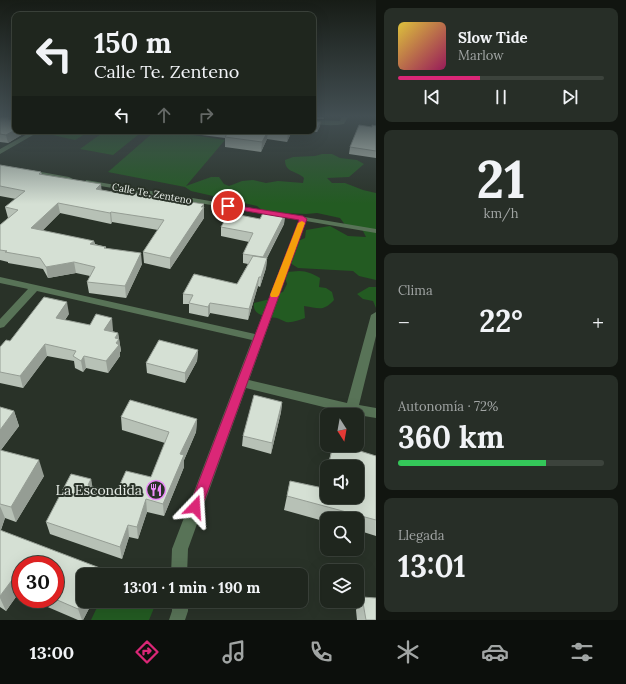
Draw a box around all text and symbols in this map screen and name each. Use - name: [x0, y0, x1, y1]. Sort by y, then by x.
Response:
- text: 150 m: [94, 25, 171, 61]
- icon: left: [28, 28, 80, 80]
- text: Slow Tide: [458, 28, 528, 47]
- text: Marlow: [458, 47, 504, 64]
- text: Calle Te. Zenteno: [94, 60, 239, 83]
- icon: previous: [421, 86, 443, 108]
- icon: pause: [490, 86, 512, 108]
- icon: next: [559, 86, 581, 108]
- icon: left: [111, 104, 133, 126]
- icon: ahead: [153, 104, 175, 126]
- icon: right: [195, 104, 217, 126]
- text: 21: [477, 146, 525, 212]
- street label: Calle Te. Zenteno: [111, 180, 193, 207]
- pin: [211, 189, 245, 223]
- icon: arrive: [217, 195, 239, 217]
- text: km/h: [483, 205, 519, 222]
- text: Clima: [398, 282, 433, 299]
- text: 22°: [479, 302, 523, 340]
- text: −: [398, 308, 410, 336]
- text: +: [592, 308, 604, 336]
- text: Autonomía · 72%: [398, 398, 498, 415]
- north arrow: [320, 408, 364, 452]
- map controls: [320, 408, 364, 608]
- text: 360 km: [398, 418, 504, 456]
- button: sound: [320, 460, 364, 504]
- restaurant icon: La Escondida: [145, 479, 167, 501]
- place label: La Escondida: [56, 481, 142, 499]
- position arrow: [174, 486, 216, 528]
- button: search: [320, 512, 364, 556]
- text: Llegada: [398, 527, 444, 544]
- text: 13:01: [398, 547, 466, 585]
- speed limit sign: 30: [12, 556, 64, 608]
- button: layers: [320, 564, 364, 608]
- text: 13:01 · 1 min · 190 m: [124, 578, 260, 597]
- icon: directions: [133, 638, 161, 666]
- icon: music: [220, 638, 248, 666]
- icon: phone: [307, 638, 335, 666]
- icon: climate: [394, 638, 422, 666]
- icon: car: [481, 638, 509, 666]
- icon: filters: [568, 638, 596, 666]
- text: 13:00: [30, 641, 74, 664]

